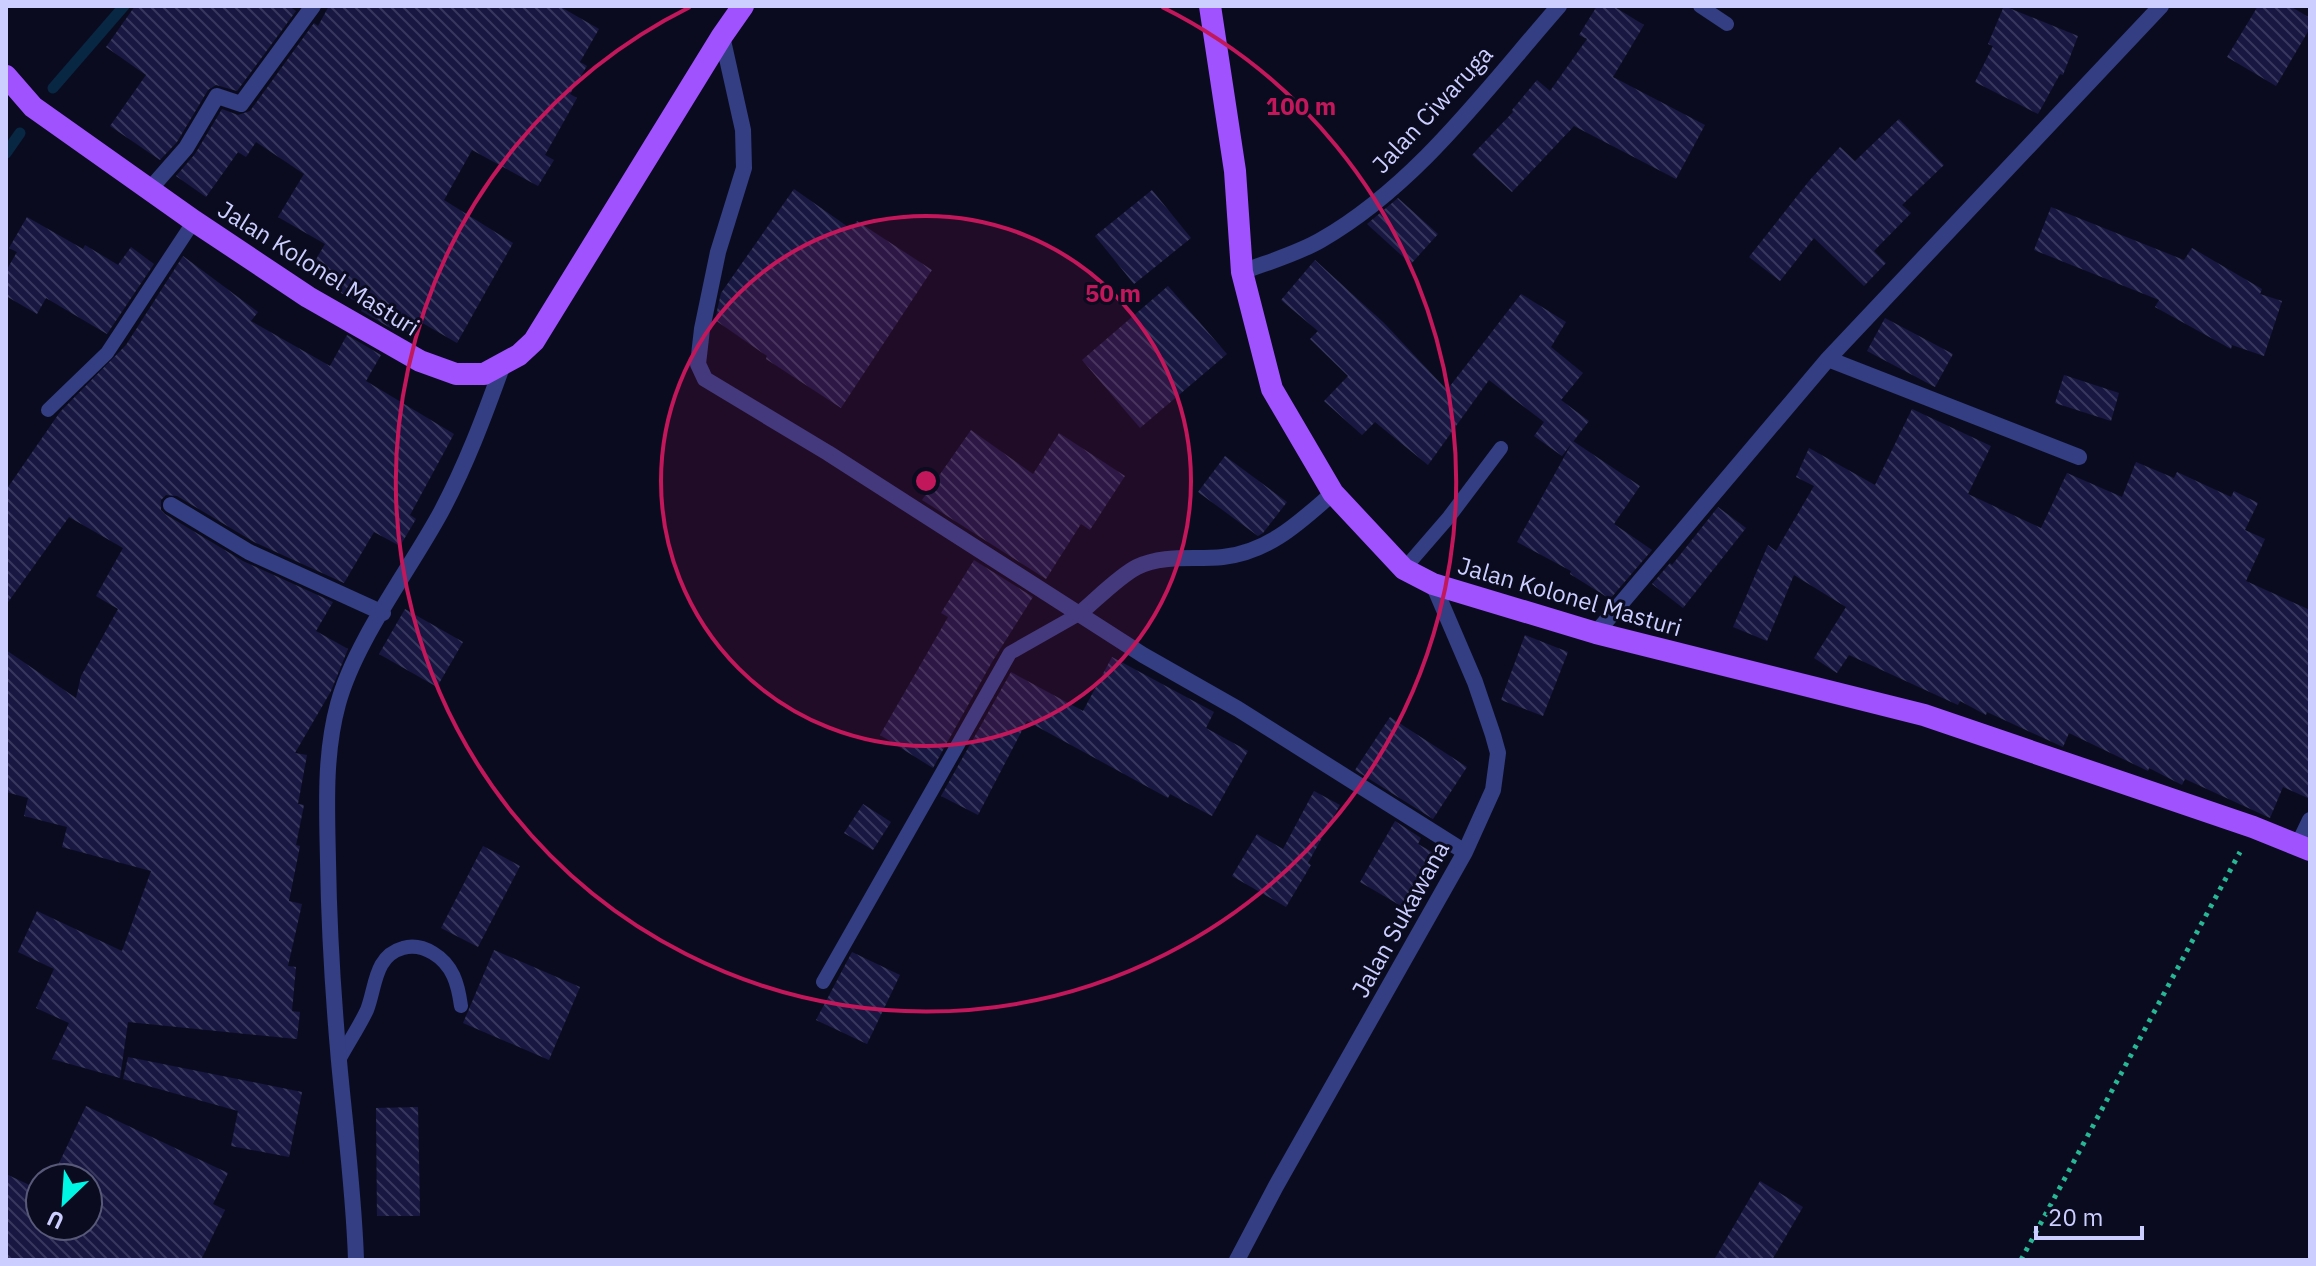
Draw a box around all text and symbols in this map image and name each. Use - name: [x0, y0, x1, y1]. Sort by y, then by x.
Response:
- street label: Jalan Ciwaruga: [1365, 38, 1500, 180]
- text: 100 m: [1266, 90, 1336, 122]
- street label: Jalan Kolonel Masturi: [212, 193, 426, 343]
- text: 50 m: [1085, 277, 1141, 309]
- centre of rings: [912, 467, 940, 495]
- street label: Jalan Kolonel Masturi: [1454, 549, 1686, 643]
- street label: Jalan Sukawana: [1344, 835, 1456, 1003]
- north arrow: [24, 1162, 104, 1242]
- scale bar: [2036, 1190, 2142, 1240]
- text: 20 m: [2048, 1201, 2103, 1233]
- text: U: [42, 1204, 68, 1237]

